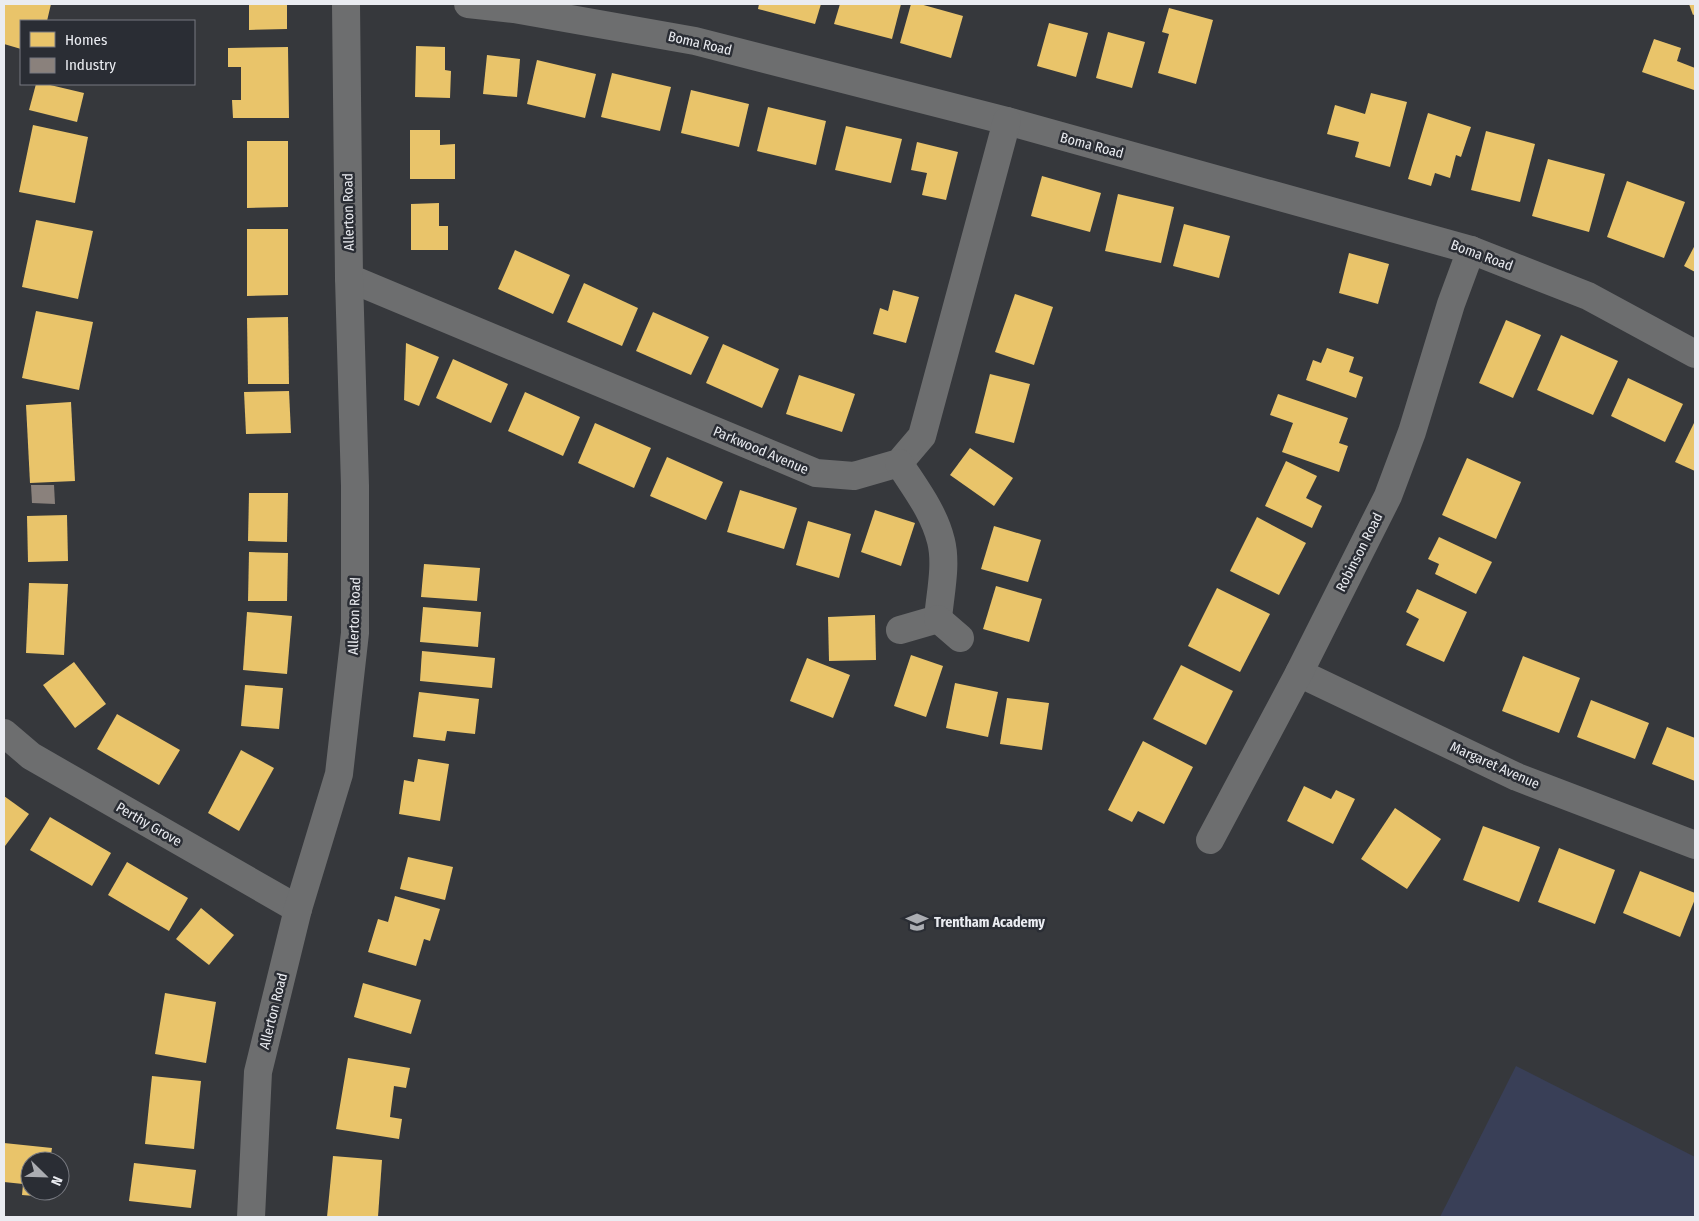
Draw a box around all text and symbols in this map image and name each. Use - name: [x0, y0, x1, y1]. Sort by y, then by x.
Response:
- legend: [20, 20, 195, 85]
- street label: Boma Road: [666, 28, 733, 59]
- text: Homes: [65, 31, 107, 49]
- text: Industry: [65, 56, 116, 74]
- street label: Boma Road: [1058, 129, 1125, 162]
- street label: Allerton Road: [339, 173, 358, 251]
- street label: Boma Road: [1448, 236, 1515, 275]
- street label: Parkwood Avenue: [711, 423, 811, 478]
- street label: Robinson Road: [1332, 510, 1387, 594]
- street label: Allerton Road: [345, 577, 364, 655]
- street label: Margaret Avenue: [1447, 738, 1542, 793]
- street label: Perthy Grove: [113, 799, 185, 850]
- school or university icon: Trentham Academy: [904, 909, 930, 935]
- place label: Trentham Academy: [934, 914, 1045, 931]
- street label: Allerton Road: [256, 971, 291, 1051]
- north arrow: [20, 1151, 70, 1201]
- text: N: [47, 1174, 66, 1188]

